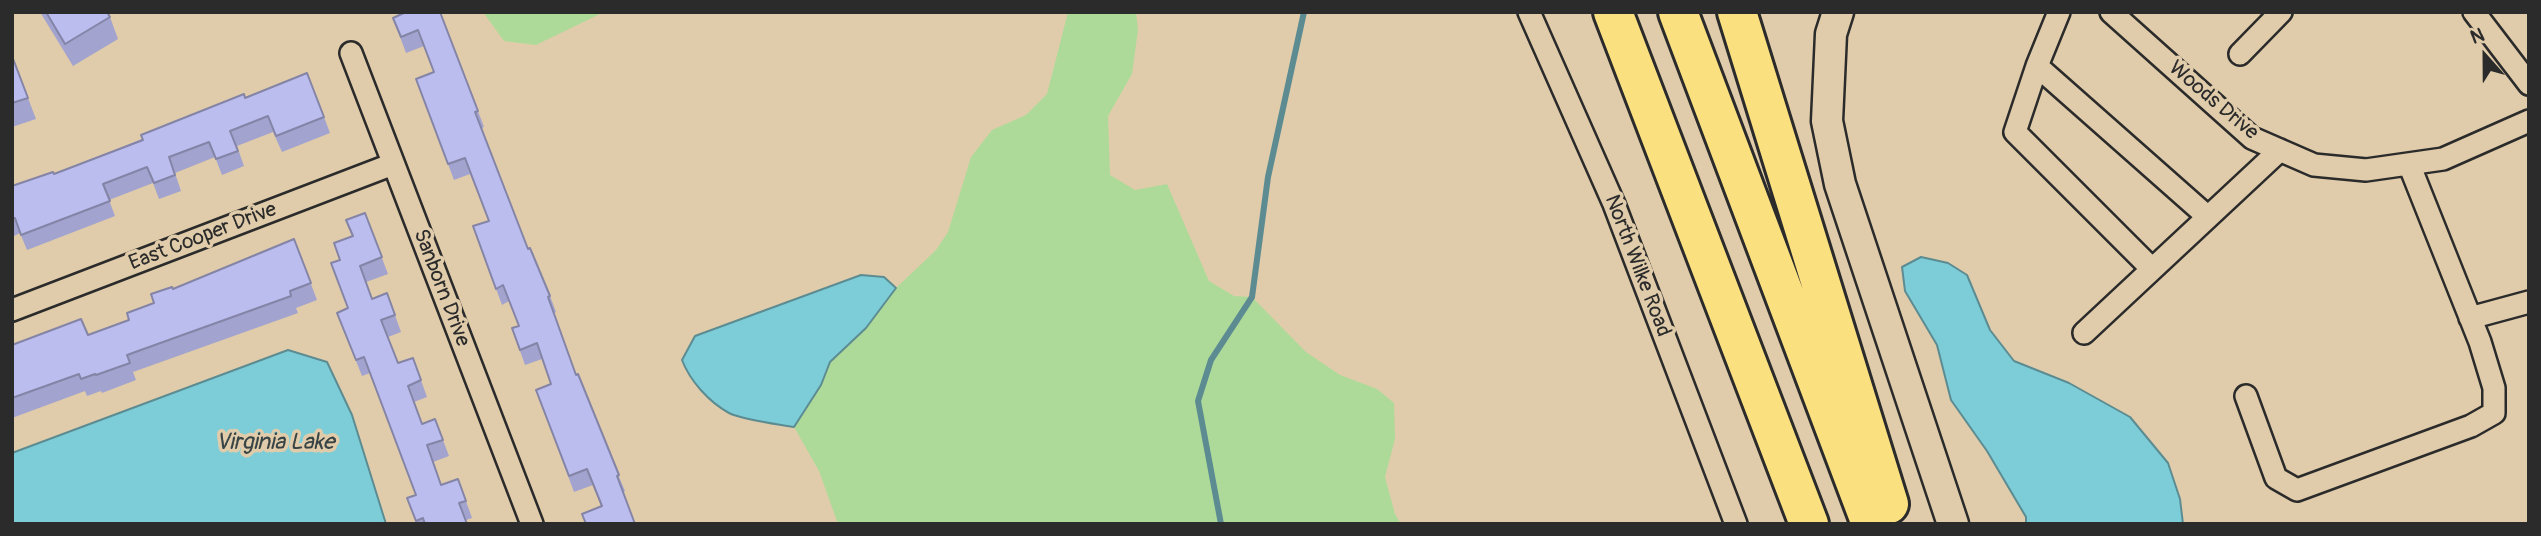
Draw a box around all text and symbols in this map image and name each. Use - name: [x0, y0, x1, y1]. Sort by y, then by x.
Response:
- north arrow: [2450, 21, 2520, 91]
- text: N: [2467, 23, 2488, 50]
- street label: Woods Drive: [2163, 56, 2263, 146]
- street label: North Wilke Road: [1598, 192, 1676, 340]
- street label: East Cooper Drive: [126, 197, 280, 277]
- street label: Sanborn Drive: [407, 226, 475, 350]
- water label: Virginia Lake: [216, 429, 334, 457]

